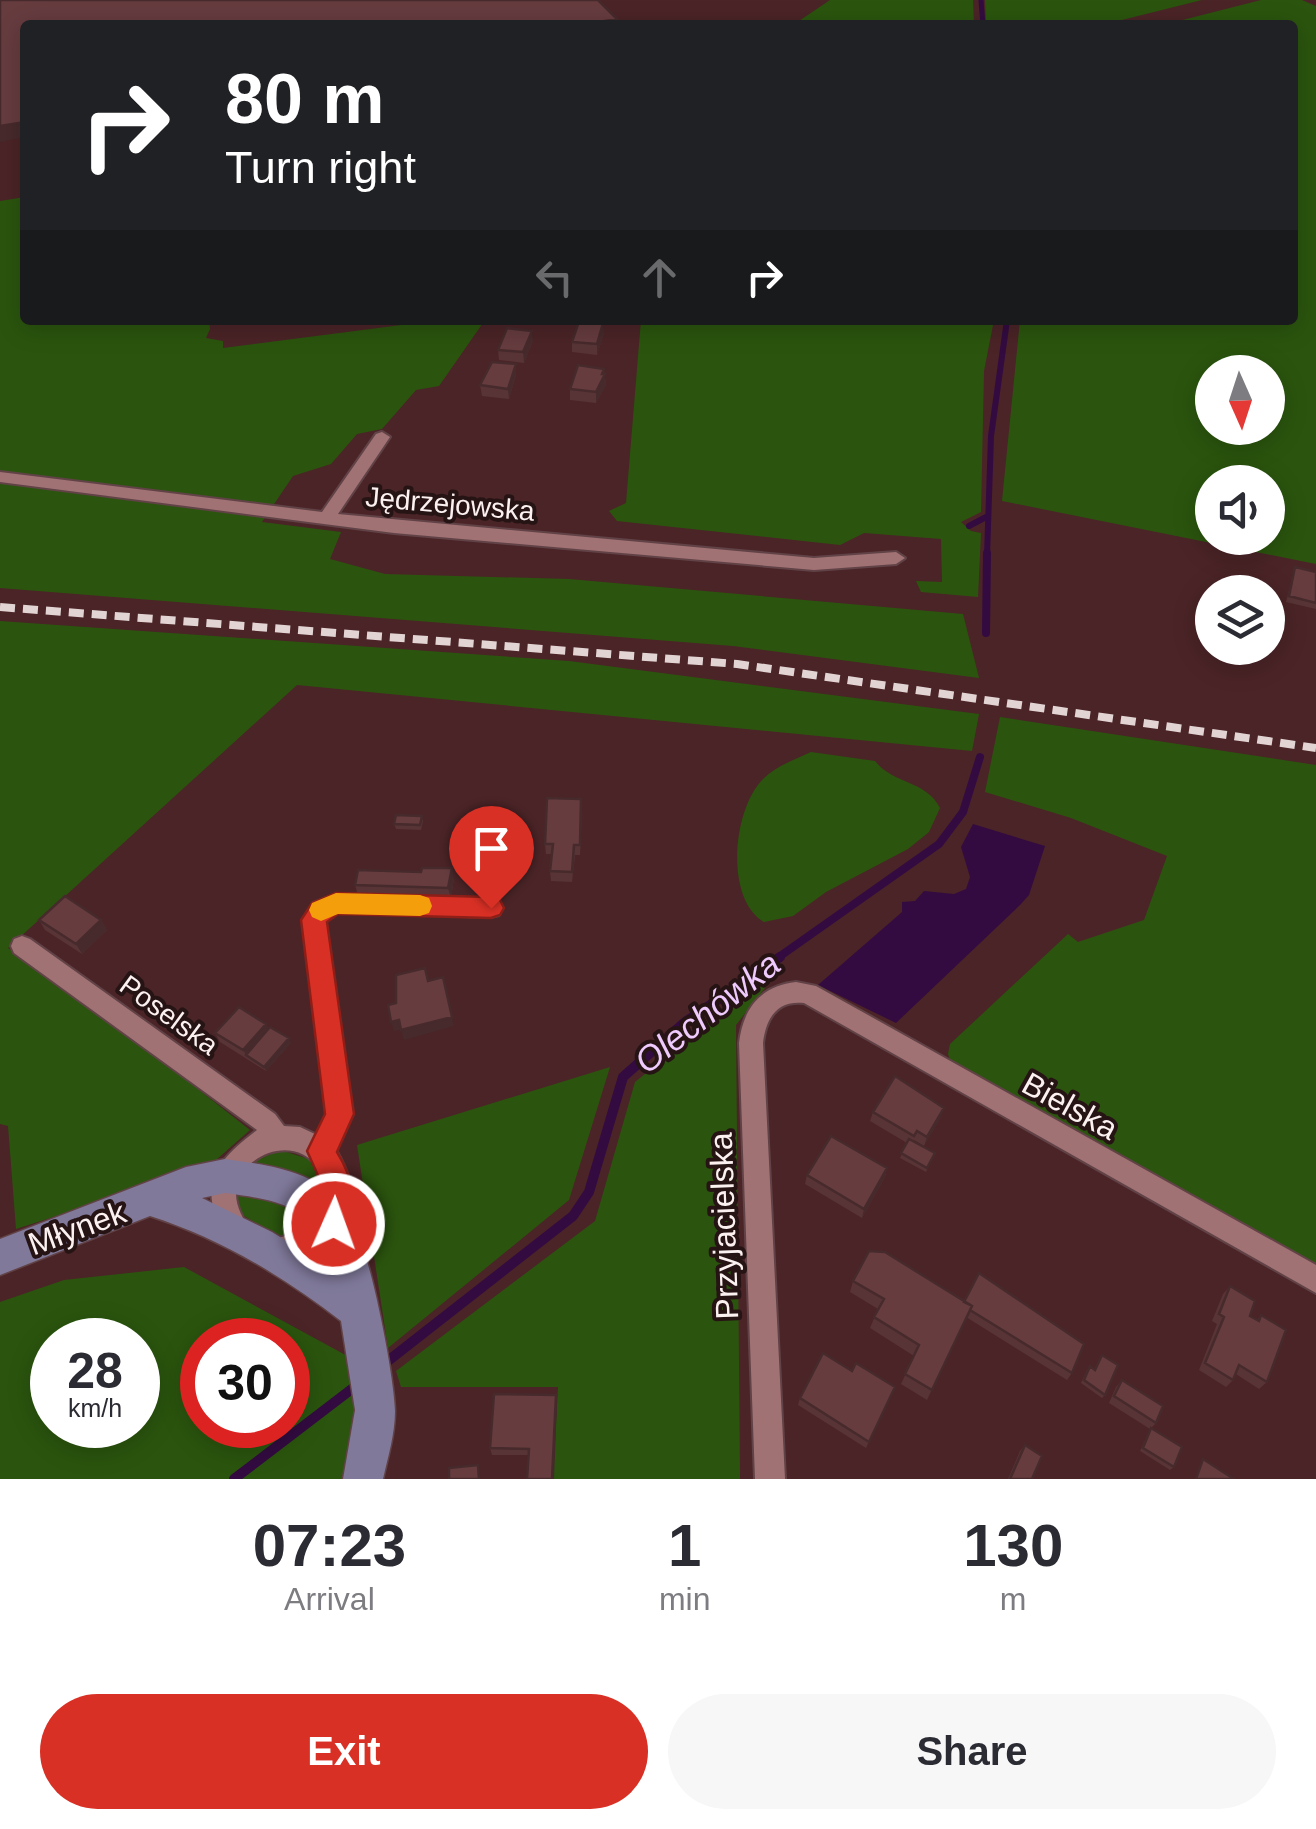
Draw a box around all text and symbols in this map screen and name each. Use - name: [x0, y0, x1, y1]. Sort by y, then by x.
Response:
- icon: right: [60, 60, 190, 190]
- text: 80 m: [225, 60, 385, 138]
- text: Turn right: [225, 142, 416, 193]
- icon: left: [527, 250, 582, 305]
- icon: ahead: [632, 250, 687, 305]
- icon: right: [737, 250, 792, 305]
- north arrow: [1195, 355, 1285, 445]
- map controls: [1195, 355, 1285, 665]
- button: sound: [1195, 465, 1285, 555]
- street label: Jędrzejowska: [364, 481, 536, 527]
- button: layers: [1195, 575, 1285, 665]
- pin: [449, 806, 534, 909]
- icon: arrive: [464, 821, 519, 876]
- water label: Olechówka: [627, 943, 787, 1081]
- street label: Poselska: [114, 969, 224, 1061]
- street label: Bielska: [1016, 1065, 1124, 1147]
- street label: Przyjacielska: [703, 1132, 745, 1320]
- position arrow: [282, 1172, 386, 1276]
- street label: Młynek: [23, 1193, 132, 1262]
- speed limit sign: 30: [180, 1318, 310, 1448]
- text: 28: [67, 1343, 123, 1399]
- text: km/h: [68, 1394, 122, 1422]
- text: 07:23: [253, 1512, 406, 1579]
- text: 1: [668, 1512, 701, 1579]
- text: 130: [963, 1512, 1063, 1579]
- text: Arrival: [284, 1581, 375, 1617]
- text: min: [659, 1581, 710, 1617]
- text: m: [1000, 1581, 1027, 1617]
- button: Exit: [40, 1694, 648, 1809]
- button: Share: [668, 1694, 1276, 1809]

